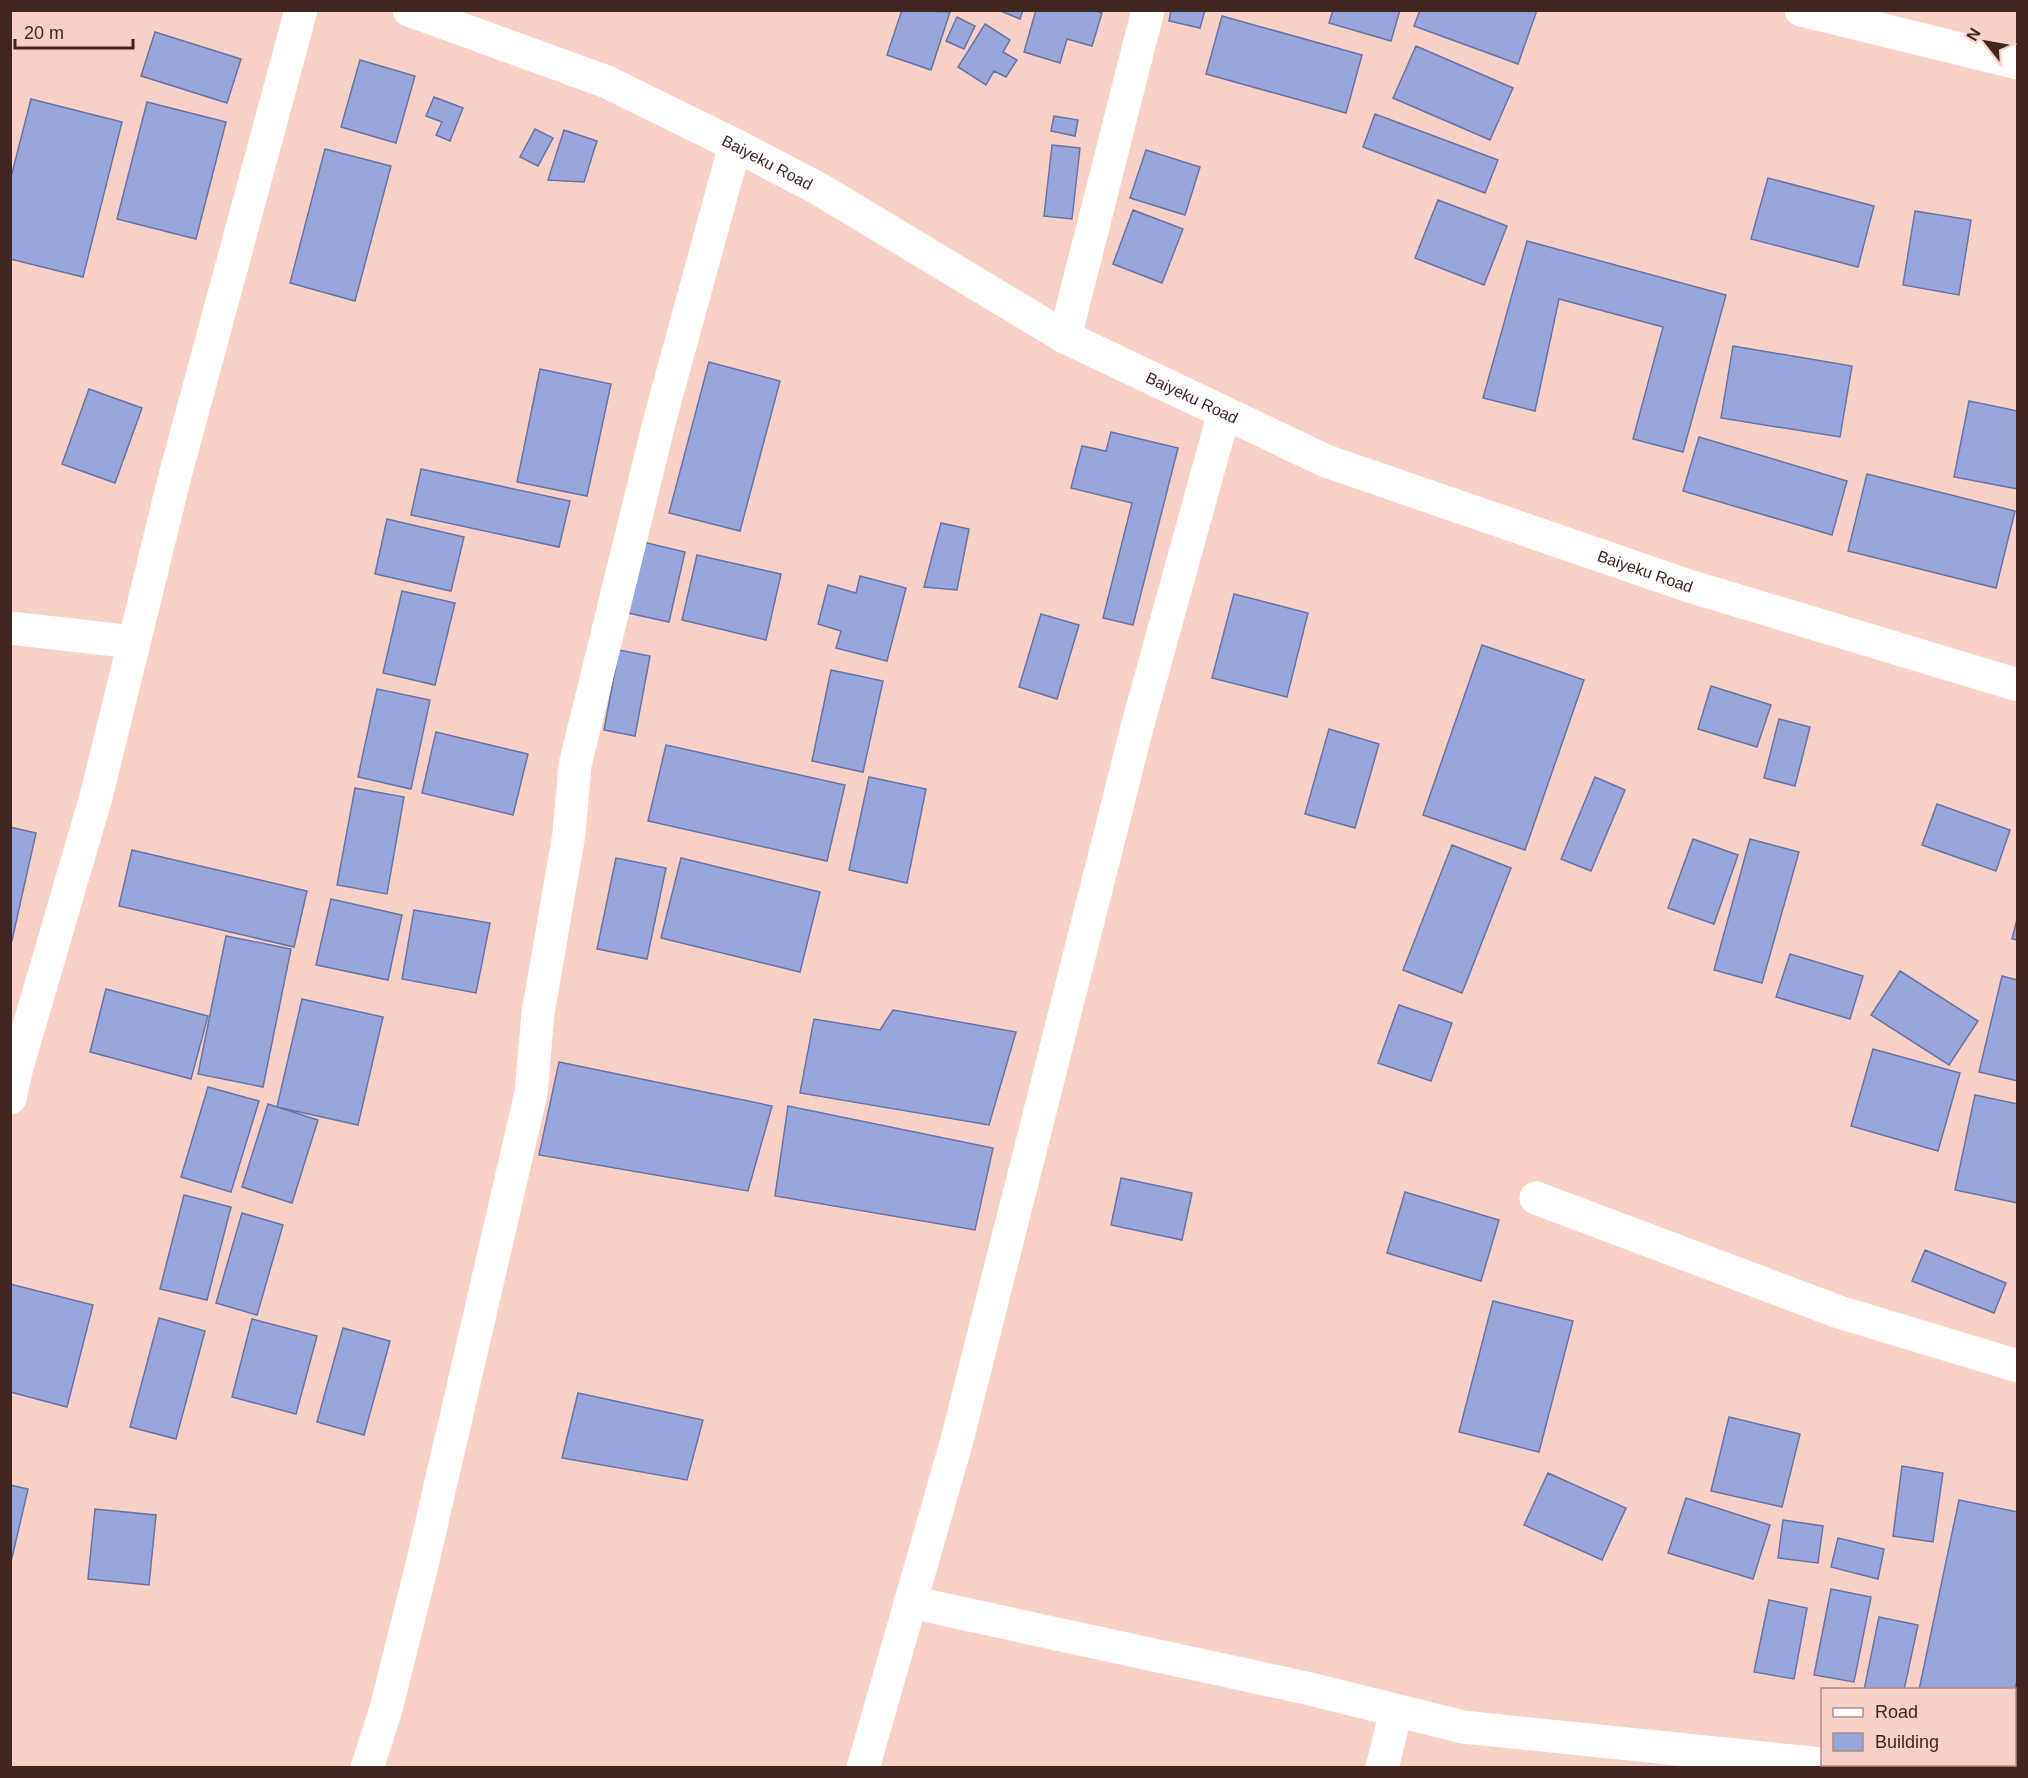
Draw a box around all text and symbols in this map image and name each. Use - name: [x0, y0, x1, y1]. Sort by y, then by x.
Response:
- scale bar: [15, 12, 134, 50]
- north arrow: [1956, 12, 2016, 72]
- text: 20 m: [24, 23, 64, 43]
- text: N: [1963, 25, 1984, 44]
- street label: Baiyeku Road: [719, 132, 815, 193]
- street label: Baiyeku Road: [1143, 369, 1241, 427]
- street label: Baiyeku Road: [1595, 547, 1695, 596]
- legend: [1821, 1688, 2016, 1766]
- text: Road: [1875, 1702, 1918, 1722]
- text: Building: [1875, 1732, 1939, 1752]

